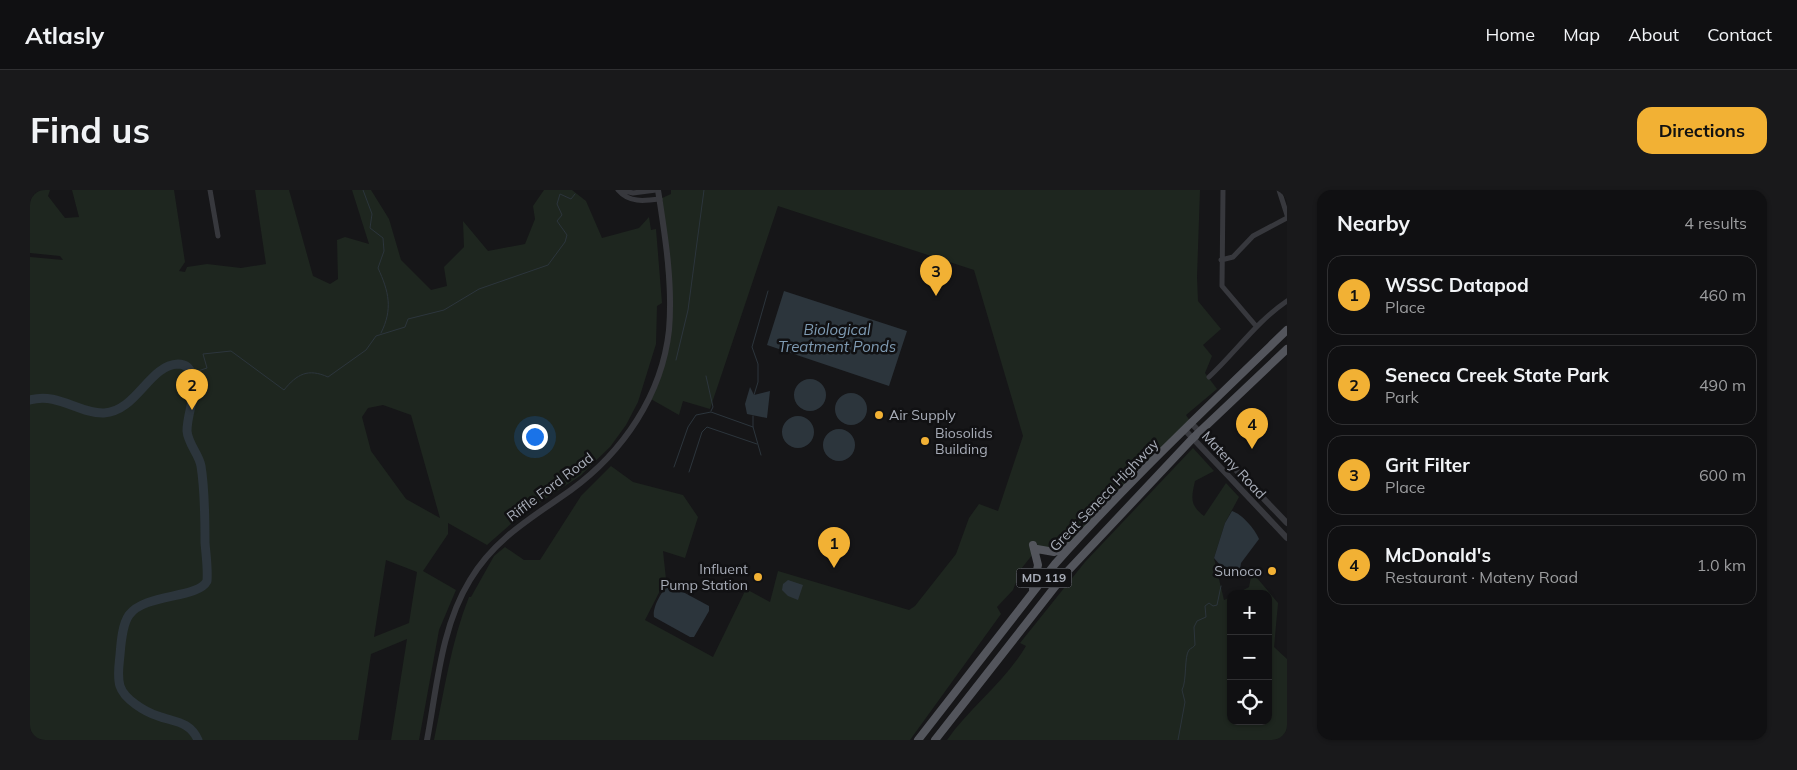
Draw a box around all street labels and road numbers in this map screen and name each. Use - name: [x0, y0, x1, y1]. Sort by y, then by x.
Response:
- street label: Mateny Road: [1198, 427, 1270, 503]
- street label: Great Seneca Highway: [1046, 435, 1163, 555]
- street label: Riffle Ford Road: [503, 449, 597, 525]
- road number: MD 119: [1016, 568, 1072, 588]

